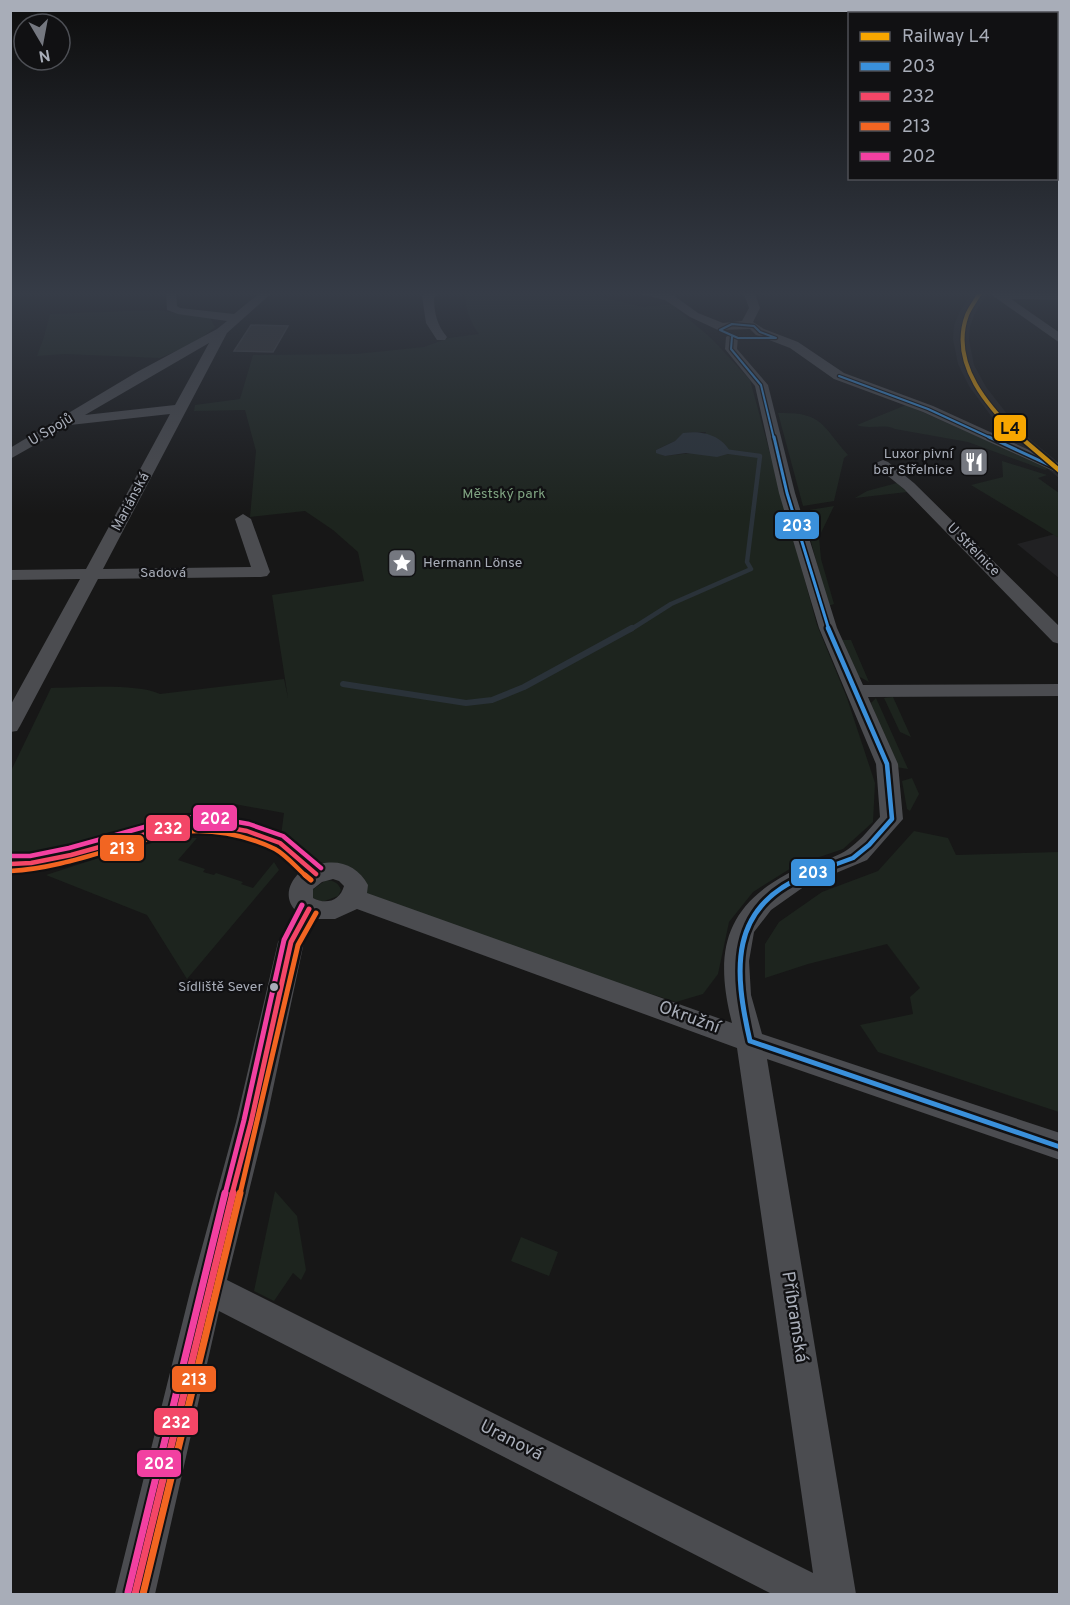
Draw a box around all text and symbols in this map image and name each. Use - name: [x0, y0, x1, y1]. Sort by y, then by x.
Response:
- north arrow: [12, 12, 72, 72]
- legend: [848, 12, 1058, 180]
- text: Railway L4: [902, 26, 990, 49]
- text: N: [37, 44, 52, 66]
- text: 203: [902, 56, 935, 79]
- text: 232: [902, 86, 935, 109]
- text: 213: [902, 116, 931, 139]
- text: 202: [902, 146, 936, 169]
- street label: U Spojů: [26, 410, 76, 450]
- line badge: L4: [993, 414, 1027, 442]
- text: L4: [1000, 420, 1020, 440]
- place label: Luxor pivní bar Střelnice: [873, 446, 954, 479]
- restaurant icon: Luxor pivní bar Střelnice: [958, 446, 990, 478]
- street label: Mariánská: [108, 470, 154, 534]
- park label: Městský park: [462, 486, 546, 503]
- line badge: 203: [774, 511, 820, 540]
- text: 203: [782, 517, 812, 537]
- street label: U Střelnice: [943, 520, 1003, 580]
- place icon: Hermann Lönse: [386, 547, 418, 579]
- place label: Hermann Lönse: [423, 555, 522, 572]
- street label: Sadová: [140, 565, 186, 582]
- line badge: 202: [192, 804, 238, 832]
- text: 202: [200, 810, 230, 830]
- line badge: 232: [145, 814, 191, 842]
- text: 232: [154, 820, 182, 840]
- line badge: 213: [99, 834, 145, 862]
- text: 213: [109, 840, 135, 860]
- line badge: 203: [790, 858, 836, 887]
- text: 203: [798, 864, 828, 884]
- place label: Sídliště Sever: [178, 979, 264, 996]
- marker: Sídliště Sever: [268, 981, 280, 993]
- street label: Okružní: [655, 996, 724, 1040]
- street label: Příbramská: [775, 1270, 813, 1364]
- line badge: 213: [171, 1365, 217, 1393]
- text: 213: [181, 1371, 207, 1391]
- line badge: 232: [153, 1407, 199, 1436]
- text: 232: [162, 1414, 190, 1434]
- street label: Uranová: [476, 1415, 546, 1467]
- line badge: 202: [136, 1449, 182, 1478]
- text: 202: [144, 1455, 174, 1475]

